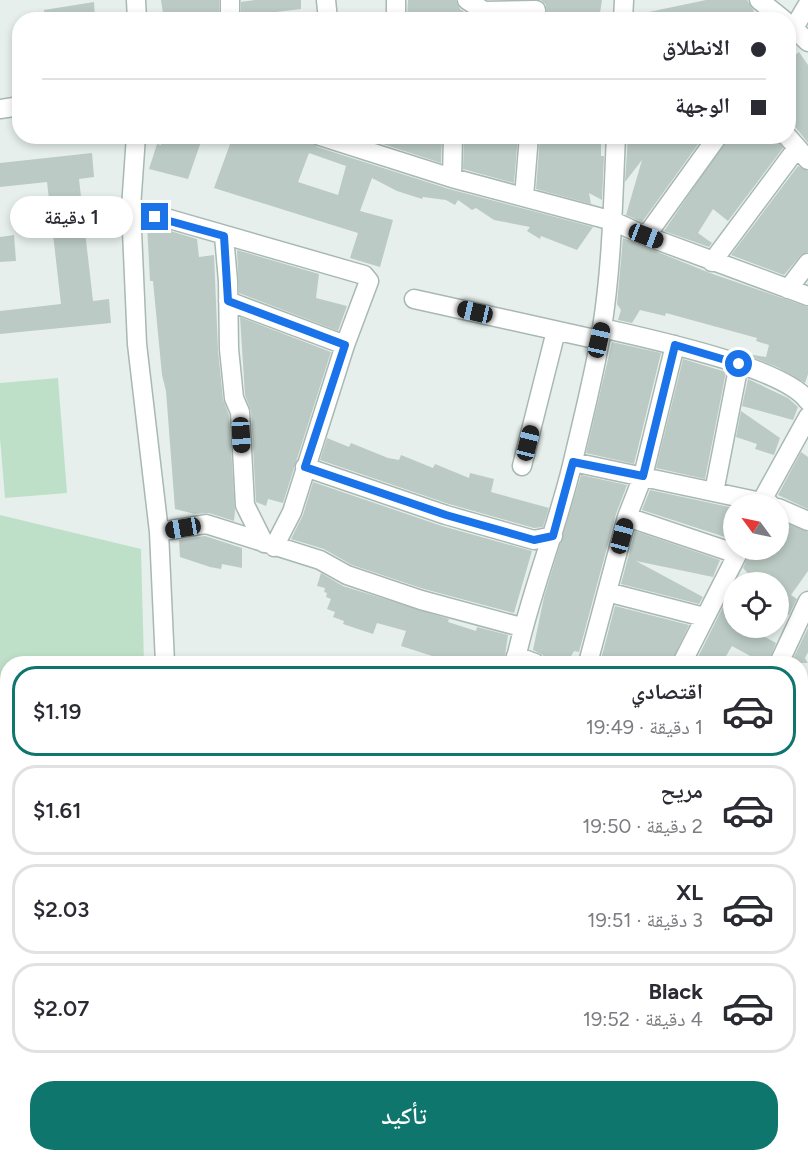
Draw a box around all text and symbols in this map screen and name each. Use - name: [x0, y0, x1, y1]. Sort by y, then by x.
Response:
- text: الانطلاق: [662, 34, 730, 61]
- text: الوجهة: [675, 92, 730, 119]
- callout: 1 دقيقة: [11, 196, 134, 238]
- route end: [141, 203, 168, 230]
- text: 1 دقيقة: [44, 205, 99, 229]
- car: [626, 221, 666, 251]
- car: [455, 299, 495, 325]
- car: [586, 320, 612, 360]
- route start: [725, 350, 752, 377]
- car: [231, 417, 251, 453]
- car: [515, 423, 541, 463]
- north arrow: [723, 494, 789, 560]
- map controls: [723, 494, 789, 638]
- car: [164, 516, 202, 540]
- car: [609, 516, 635, 556]
- button: locate: [723, 572, 789, 638]
- text: اقتصادي: [631, 678, 703, 705]
- icon: car: [721, 684, 775, 738]
- text: $1.19: [33, 698, 81, 725]
- text: 1 دقيقة · 19:49: [586, 715, 703, 739]
- text: مريح: [660, 777, 703, 804]
- icon: car: [721, 783, 775, 837]
- text: $1.61: [33, 797, 81, 824]
- text: 2 دقيقة · 19:50: [582, 814, 703, 838]
- text: XL: [676, 879, 703, 906]
- icon: car: [721, 882, 775, 936]
- text: $2.03: [33, 896, 89, 923]
- text: 3 دقيقة · 19:51: [587, 908, 703, 932]
- text: Black: [649, 978, 703, 1005]
- icon: car: [721, 981, 775, 1035]
- text: $2.07: [33, 995, 89, 1022]
- text: 4 دقيقة · 19:52: [583, 1007, 703, 1031]
- button: تأكيد: [30, 1081, 778, 1150]

